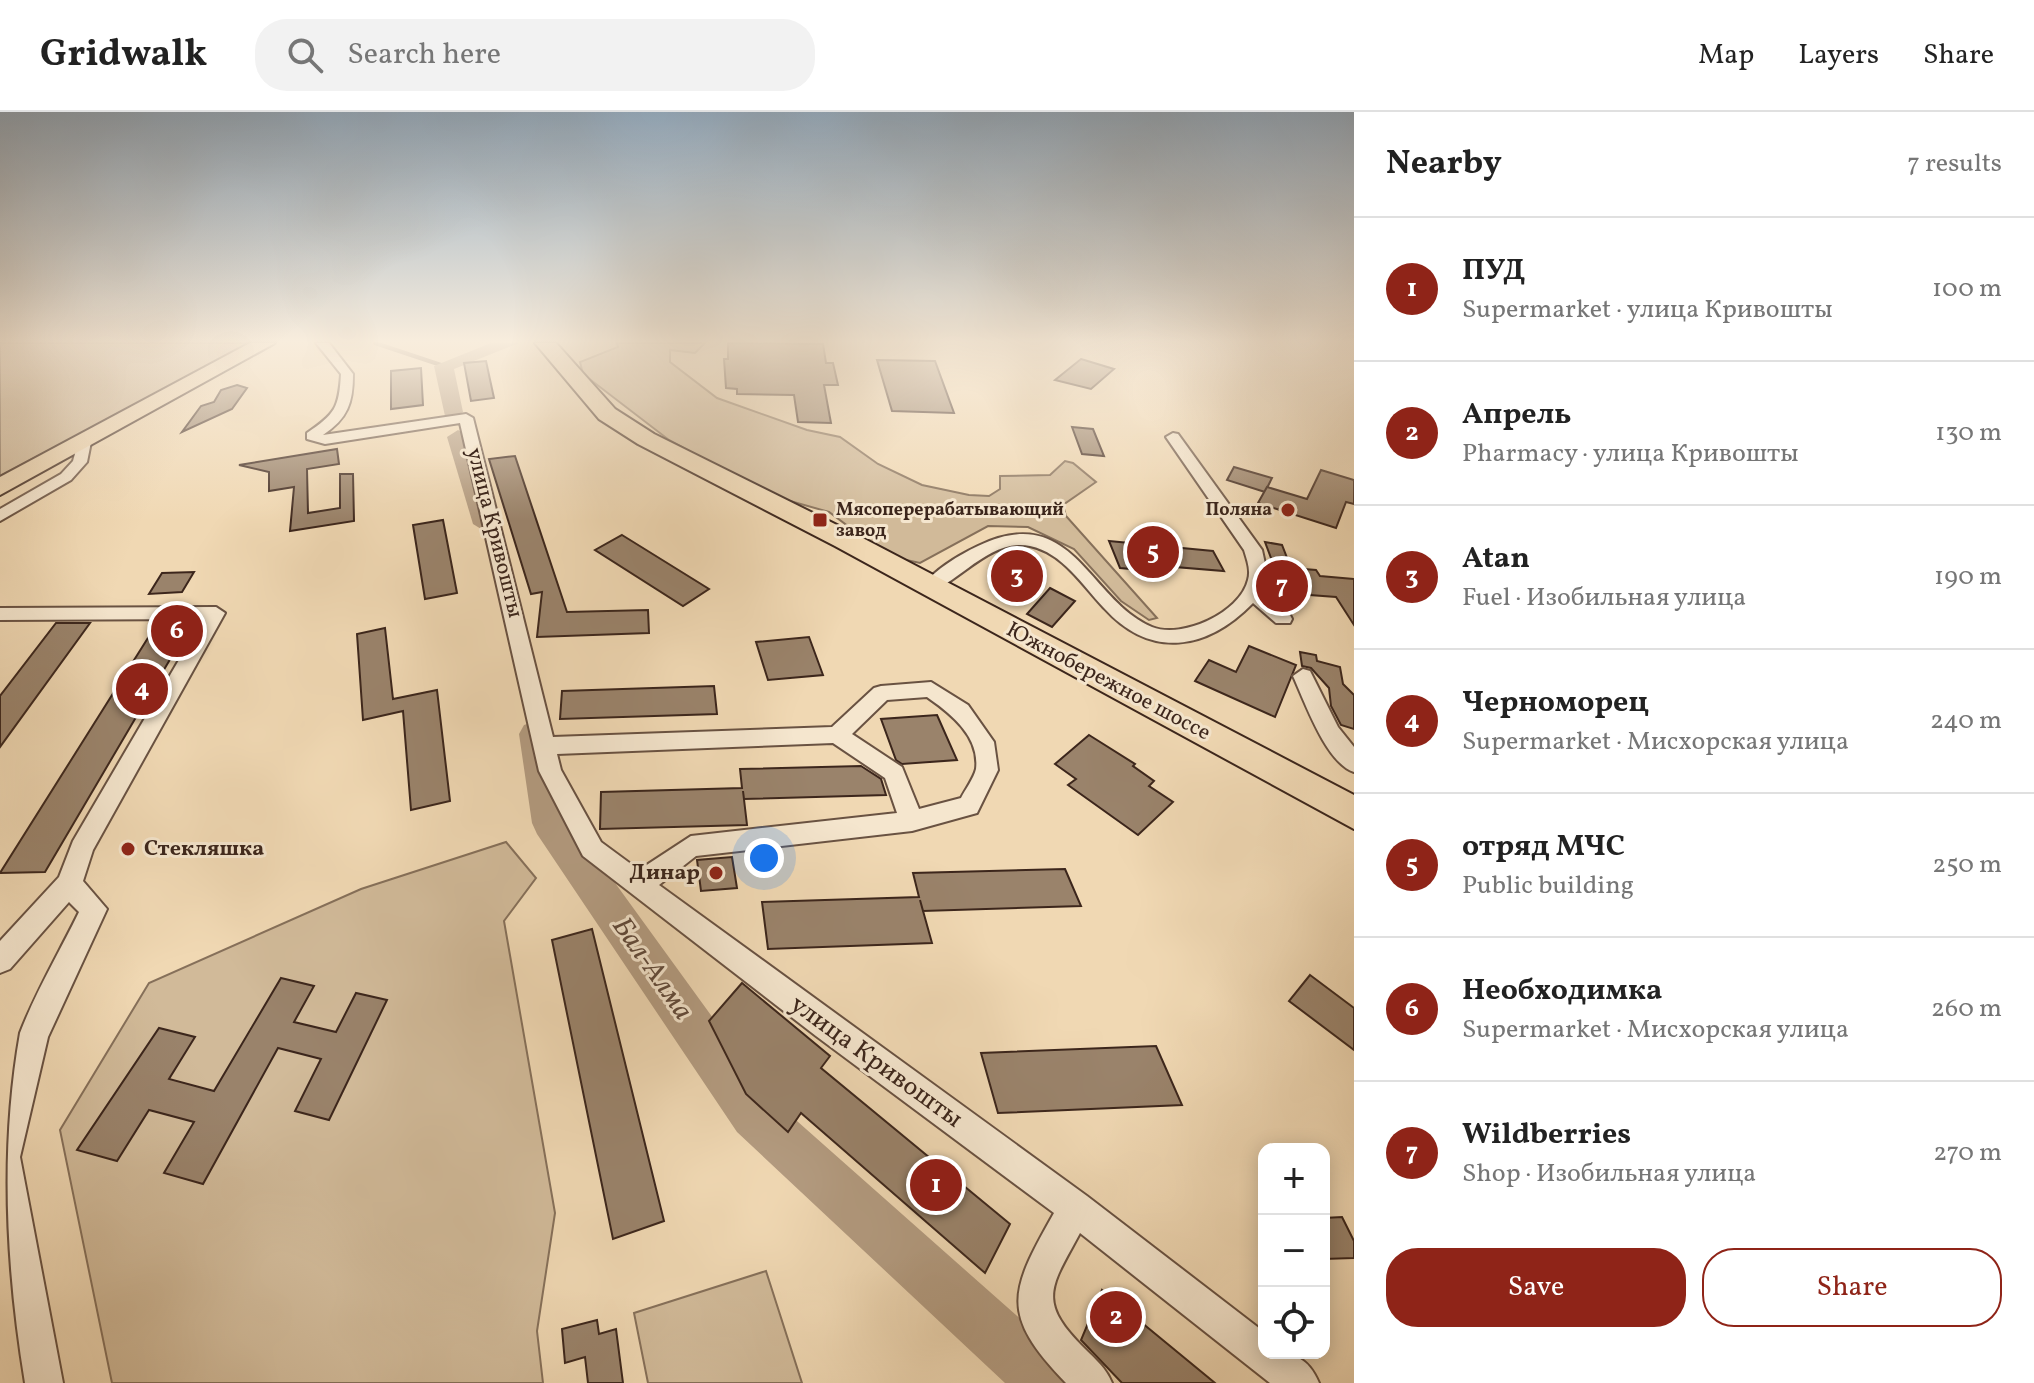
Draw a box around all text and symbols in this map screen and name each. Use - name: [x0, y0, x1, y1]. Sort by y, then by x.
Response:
- search box: [255, 19, 815, 91]
- text: Gridwalk: [40, 29, 207, 82]
- icon: search: [283, 33, 327, 77]
- text: Search here: [347, 34, 501, 76]
- text: Map: [1698, 36, 1754, 75]
- text: Layers: [1798, 36, 1879, 75]
- text: Share: [1923, 36, 1994, 75]
- text: Nearby: [1386, 141, 1502, 188]
- text: 7 results: [1907, 146, 2002, 182]
- text: ПУД: [1462, 250, 1526, 292]
- text: 1: [1407, 271, 1417, 307]
- text: 100 m: [1932, 271, 2002, 307]
- text: Supermarket · улица Кривошты: [1462, 292, 1833, 328]
- text: Апрель: [1462, 394, 1571, 436]
- text: 2: [1405, 415, 1419, 451]
- text: 130 m: [1935, 415, 2002, 451]
- text: Pharmacy · улица Кривошты: [1462, 436, 1799, 472]
- street label: улица Кривошты: [458, 445, 530, 621]
- place label: Мясоперерабатывающий завод: [836, 498, 1064, 544]
- place label: Поляна: [1206, 498, 1272, 523]
- marker: Поляна: [1279, 501, 1297, 519]
- marker: Мясоперерабатывающий завод: [811, 511, 829, 529]
- pin: 5: [1127, 522, 1179, 582]
- text: Atan: [1462, 538, 1530, 580]
- pin: 3: [991, 546, 1043, 606]
- pin: 7: [1256, 556, 1308, 616]
- text: 3: [1405, 559, 1419, 595]
- text: 190 m: [1934, 559, 2002, 595]
- text: Fuel · Изобильная улица: [1462, 580, 1746, 616]
- pin: 6: [151, 601, 203, 661]
- street label: Южнобережное шоссе: [1000, 615, 1216, 749]
- pin: 4: [116, 659, 168, 719]
- text: Черноморец: [1462, 682, 1649, 724]
- text: 4: [1404, 703, 1420, 739]
- text: 240 m: [1930, 703, 2002, 739]
- text: Supermarket · Мисхорская улица: [1462, 724, 1849, 760]
- text: отряд МЧС: [1462, 826, 1625, 868]
- place label: Стекляшка: [144, 834, 264, 865]
- your location: [744, 838, 784, 878]
- marker: Стекляшка: [119, 840, 137, 858]
- text: 5: [1406, 847, 1418, 883]
- text: 250 m: [1932, 847, 2002, 883]
- place label: Динар: [629, 858, 700, 889]
- marker: Динар: [707, 864, 725, 882]
- text: Public building: [1462, 868, 1634, 904]
- water label: Бал-Алма: [602, 910, 702, 1028]
- text: Необходимка: [1462, 970, 1662, 1012]
- street label: улица Кривошты: [782, 987, 970, 1137]
- text: 6: [1405, 991, 1419, 1027]
- text: 260 m: [1931, 991, 2002, 1027]
- text: Supermarket · Мисхорская улица: [1462, 1012, 1849, 1048]
- text: Wildberries: [1462, 1114, 1631, 1156]
- text: 7: [1406, 1135, 1418, 1171]
- text: 270 m: [1933, 1135, 2002, 1171]
- map controls: [1258, 1143, 1330, 1359]
- button: +: [1258, 1143, 1330, 1215]
- pin: 1: [910, 1155, 962, 1215]
- text: Shop · Изобильная улица: [1462, 1156, 1756, 1192]
- button: −: [1258, 1215, 1330, 1287]
- button: Save: [1386, 1248, 1686, 1327]
- button: Share: [1702, 1248, 2002, 1327]
- pin: 2: [1090, 1287, 1142, 1347]
- button: locate: [1258, 1287, 1330, 1359]

